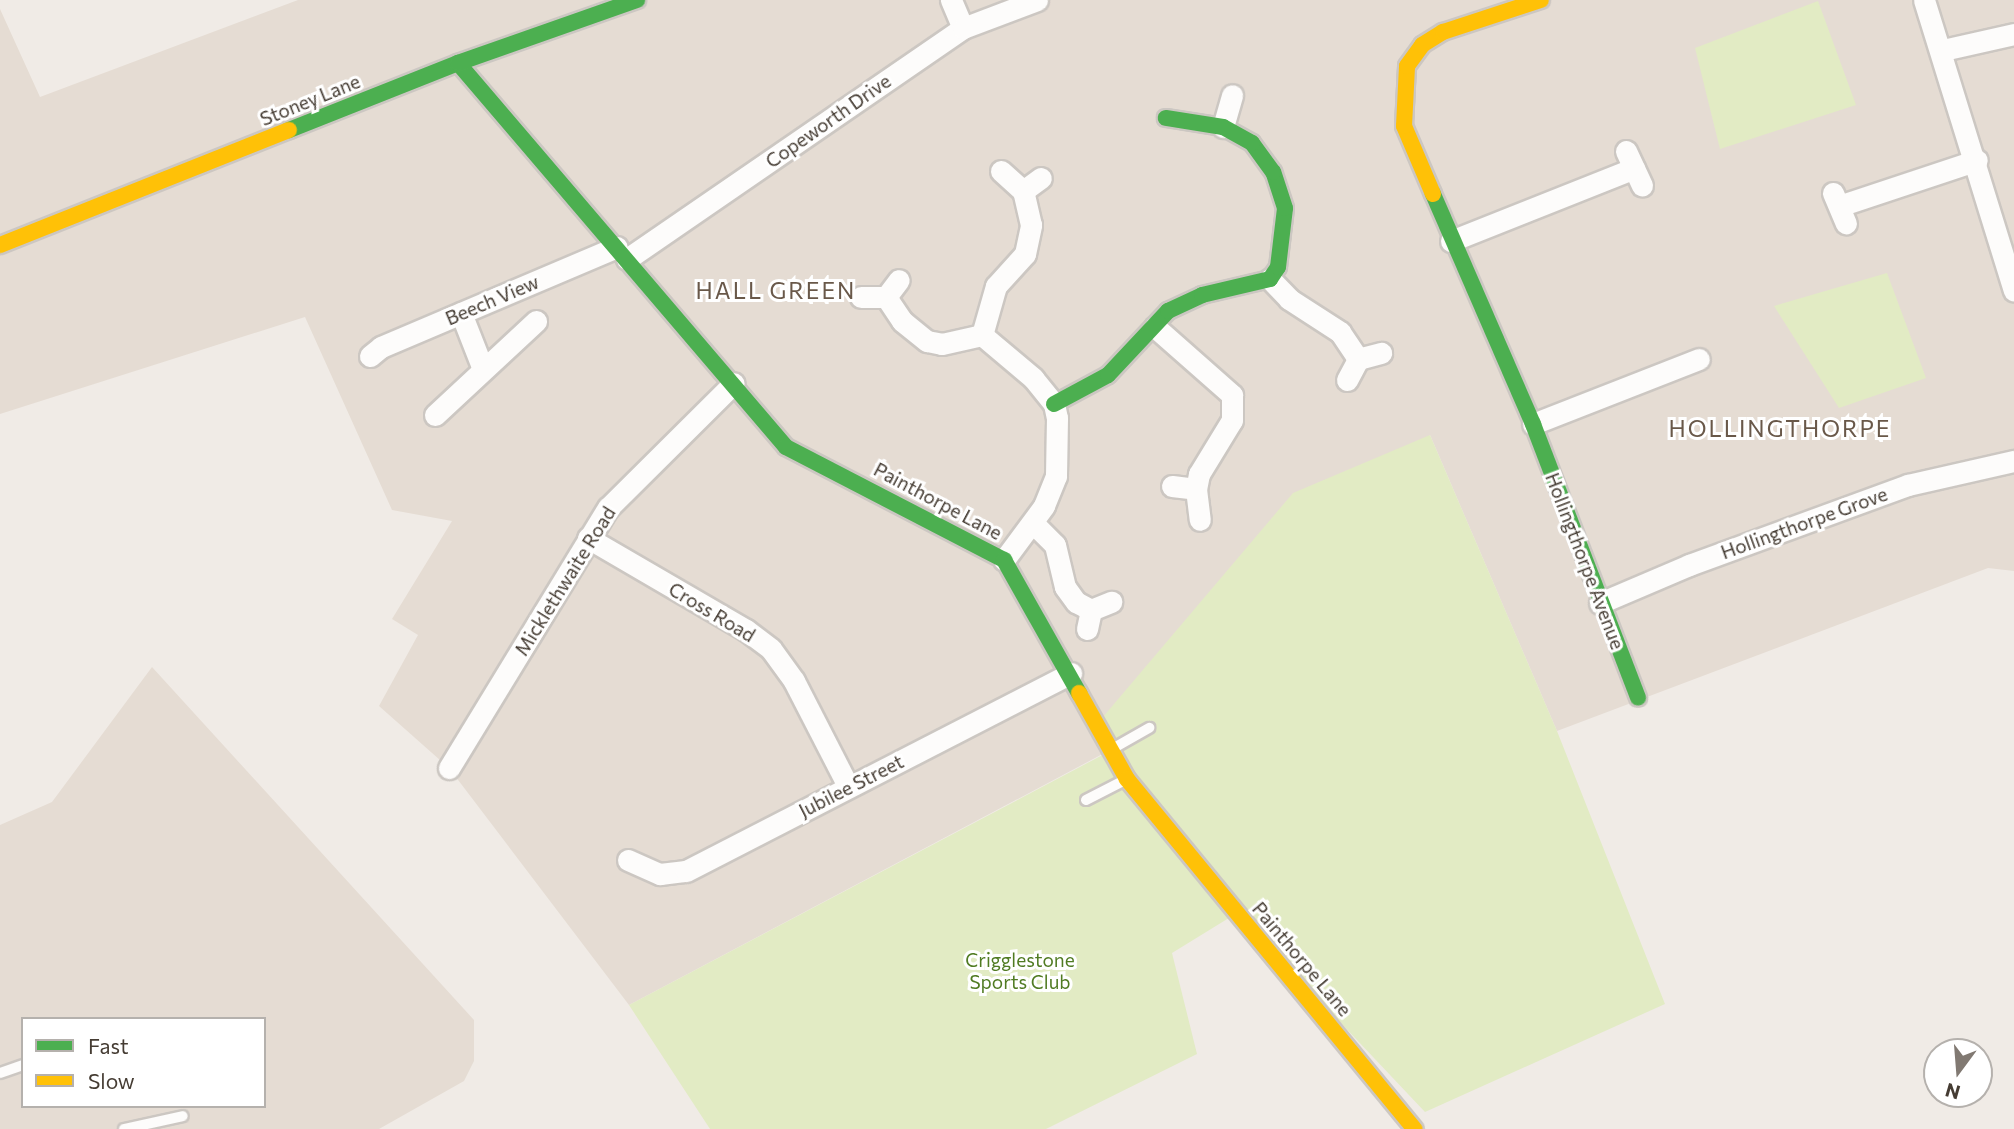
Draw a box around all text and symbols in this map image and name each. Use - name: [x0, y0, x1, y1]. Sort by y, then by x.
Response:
- street label: Copeworth Drive: [761, 69, 895, 173]
- street label: Stoney Lane: [257, 70, 363, 130]
- street label: Beech View: [442, 270, 542, 330]
- district label: HALL GREEN: [697, 276, 855, 304]
- district label: HOLLINGTHORPE: [1670, 414, 1890, 442]
- street label: Painthorpe Lane: [870, 458, 1006, 544]
- street label: Hollingthorpe Avenue: [1541, 470, 1629, 652]
- street label: Hollingthorpe Grove: [1718, 482, 1890, 564]
- street label: Micklethwaite Road: [510, 502, 620, 660]
- street label: Cross Road: [665, 577, 759, 647]
- street label: Jubilee Street: [795, 750, 907, 822]
- street label: Painthorpe Lane: [1248, 897, 1356, 1021]
- park label: Crigglestone Sports Club: [965, 949, 1075, 993]
- legend: [21, 1017, 266, 1108]
- text: Fast: [88, 1033, 129, 1058]
- north arrow: [1923, 1038, 1993, 1108]
- text: Slow: [88, 1068, 135, 1093]
- text: N: [1943, 1079, 1963, 1105]

